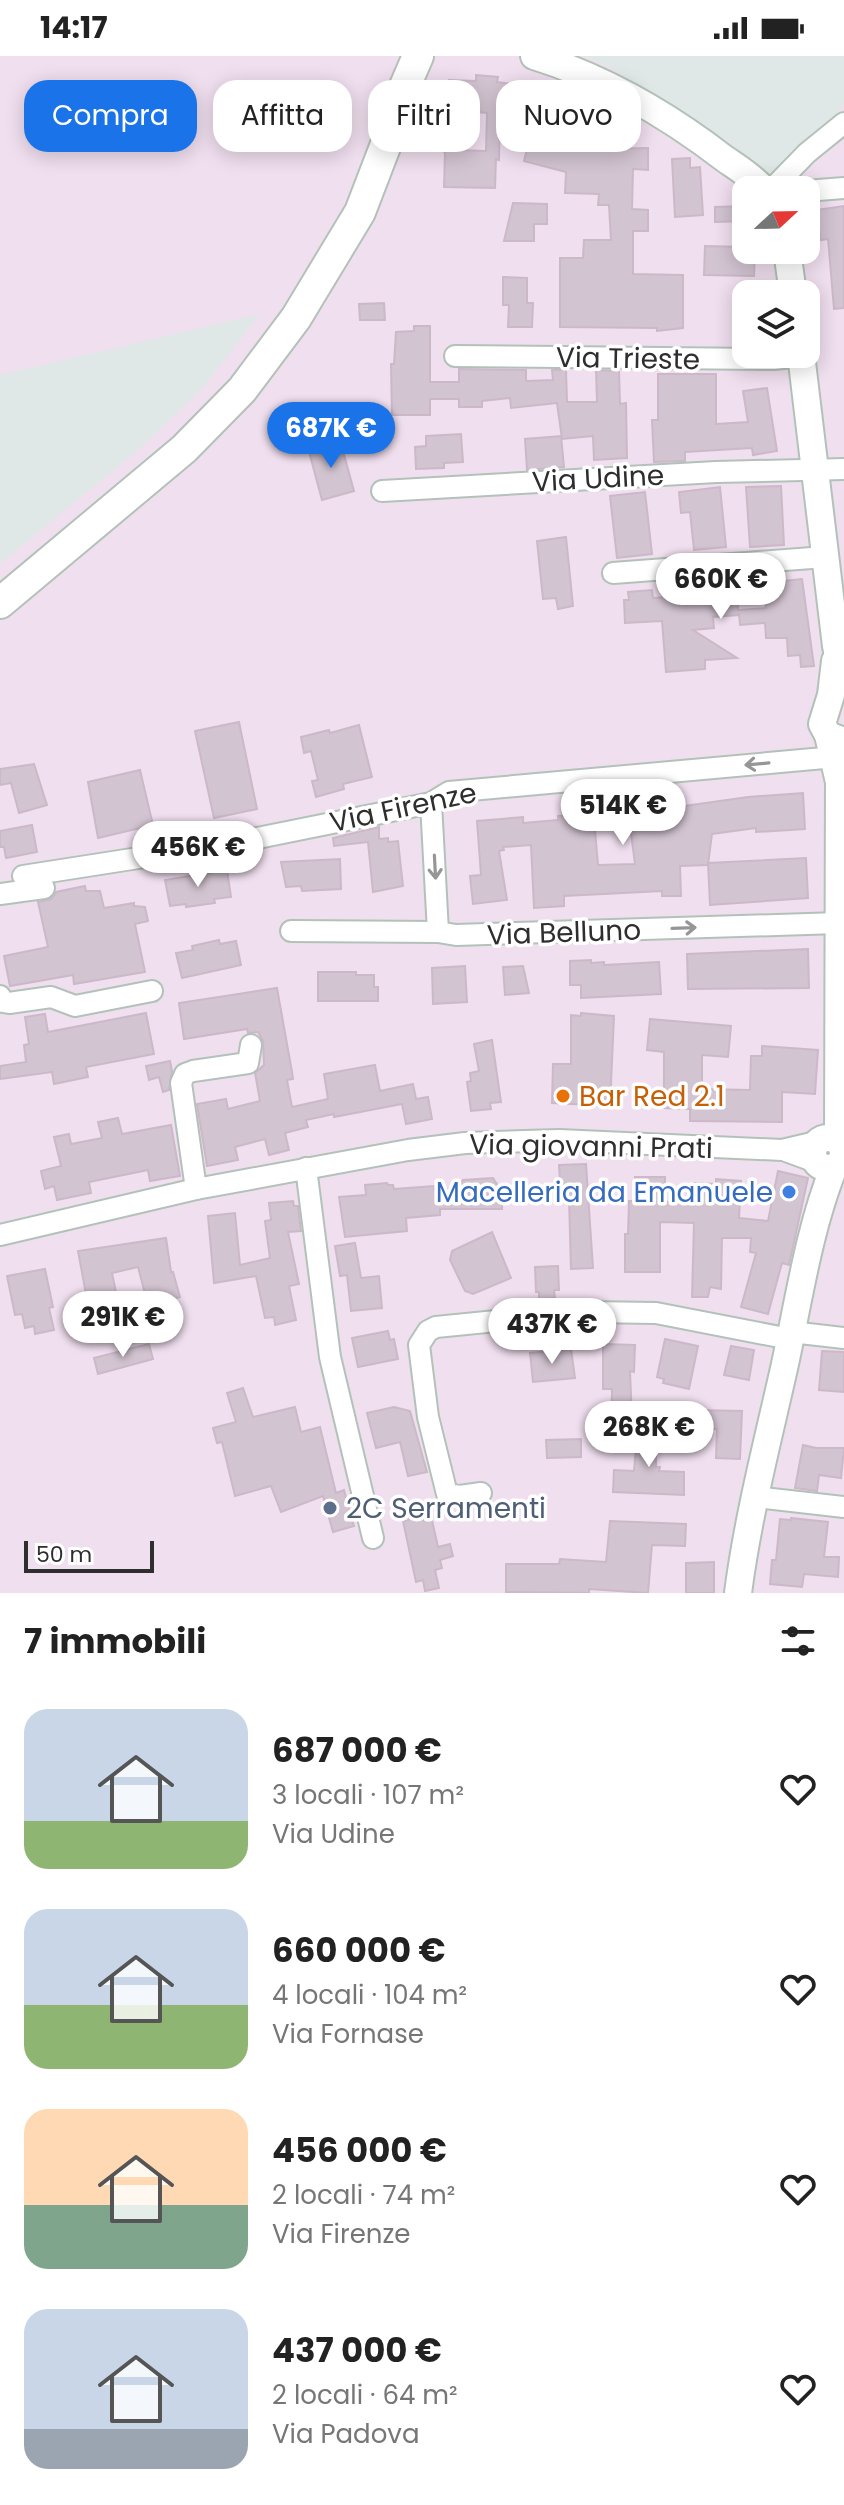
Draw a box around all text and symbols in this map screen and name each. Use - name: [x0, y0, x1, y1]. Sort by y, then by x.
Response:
- text: 14:17: [40, 6, 107, 49]
- chip: Compra: [24, 80, 197, 152]
- chip: Affitta: [213, 80, 352, 152]
- chip: Filtri: [368, 80, 480, 152]
- chip: Nuovo: [496, 80, 641, 152]
- north arrow: [732, 176, 820, 264]
- map controls: [732, 176, 820, 368]
- button: layers: [732, 280, 820, 368]
- street label: Via Trieste: [556, 338, 700, 379]
- pin: 687K €: [266, 402, 396, 470]
- text: 687K €: [285, 410, 377, 446]
- street label: Via Udine: [531, 456, 665, 501]
- pin: 660K €: [656, 553, 786, 621]
- text: 660K €: [674, 561, 768, 597]
- one-way arrow: [744, 757, 771, 772]
- street label: Via Firenze: [326, 773, 480, 842]
- pin: 514K €: [558, 779, 688, 847]
- text: 514K €: [579, 787, 667, 823]
- pin: 456K €: [133, 821, 263, 889]
- text: 456K €: [150, 829, 246, 865]
- one-way arrow: [428, 853, 443, 880]
- street label: Via Belluno: [486, 910, 642, 955]
- one-way arrow: [670, 921, 697, 936]
- place label: Bar Red 2.1: [579, 1077, 725, 1116]
- marker: Bar Red 2.1: [554, 1087, 572, 1105]
- street label: Via giovanni Prati: [469, 1125, 713, 1168]
- place label: Macelleria da Emanuele: [436, 1173, 773, 1212]
- marker: Macelleria da Emanuele: [780, 1183, 798, 1201]
- pin: 291K €: [58, 1291, 188, 1359]
- pin: 437K €: [487, 1298, 617, 1366]
- text: 291K €: [81, 1299, 165, 1335]
- text: 437K €: [506, 1306, 598, 1342]
- pin: 268K €: [584, 1401, 714, 1469]
- text: 268K €: [603, 1409, 695, 1445]
- place label: 2C Serramenti: [346, 1489, 546, 1528]
- marker: 2C Serramenti: [321, 1499, 339, 1517]
- scale bar: [24, 1537, 154, 1573]
- text: 50 m: [36, 1539, 92, 1570]
- text: 7 immobili: [24, 1617, 206, 1665]
- icon: filters: [776, 1619, 820, 1663]
- text: 687 000 €: [272, 1726, 442, 1774]
- icon: home: [88, 1741, 184, 1837]
- icon: heart: [776, 1767, 820, 1811]
- text: 3 locali · 107 m²: [272, 1777, 464, 1813]
- text: Via Udine: [272, 1816, 395, 1852]
- text: 660 000 €: [272, 1926, 445, 1974]
- icon: home: [88, 1941, 184, 2037]
- icon: heart: [776, 1967, 820, 2011]
- text: 4 locali · 104 m²: [272, 1977, 467, 2013]
- text: Via Fornase: [272, 2016, 424, 2052]
- text: 456 000 €: [272, 2126, 447, 2174]
- icon: home: [88, 2141, 184, 2237]
- icon: heart: [776, 2167, 820, 2211]
- text: 2 locali · 74 m²: [272, 2177, 455, 2213]
- text: Via Firenze: [272, 2216, 410, 2252]
- text: 437 000 €: [272, 2326, 442, 2374]
- icon: home: [88, 2341, 184, 2437]
- icon: heart: [776, 2367, 820, 2411]
- text: 2 locali · 64 m²: [272, 2377, 458, 2413]
- text: Via Padova: [272, 2416, 420, 2452]

